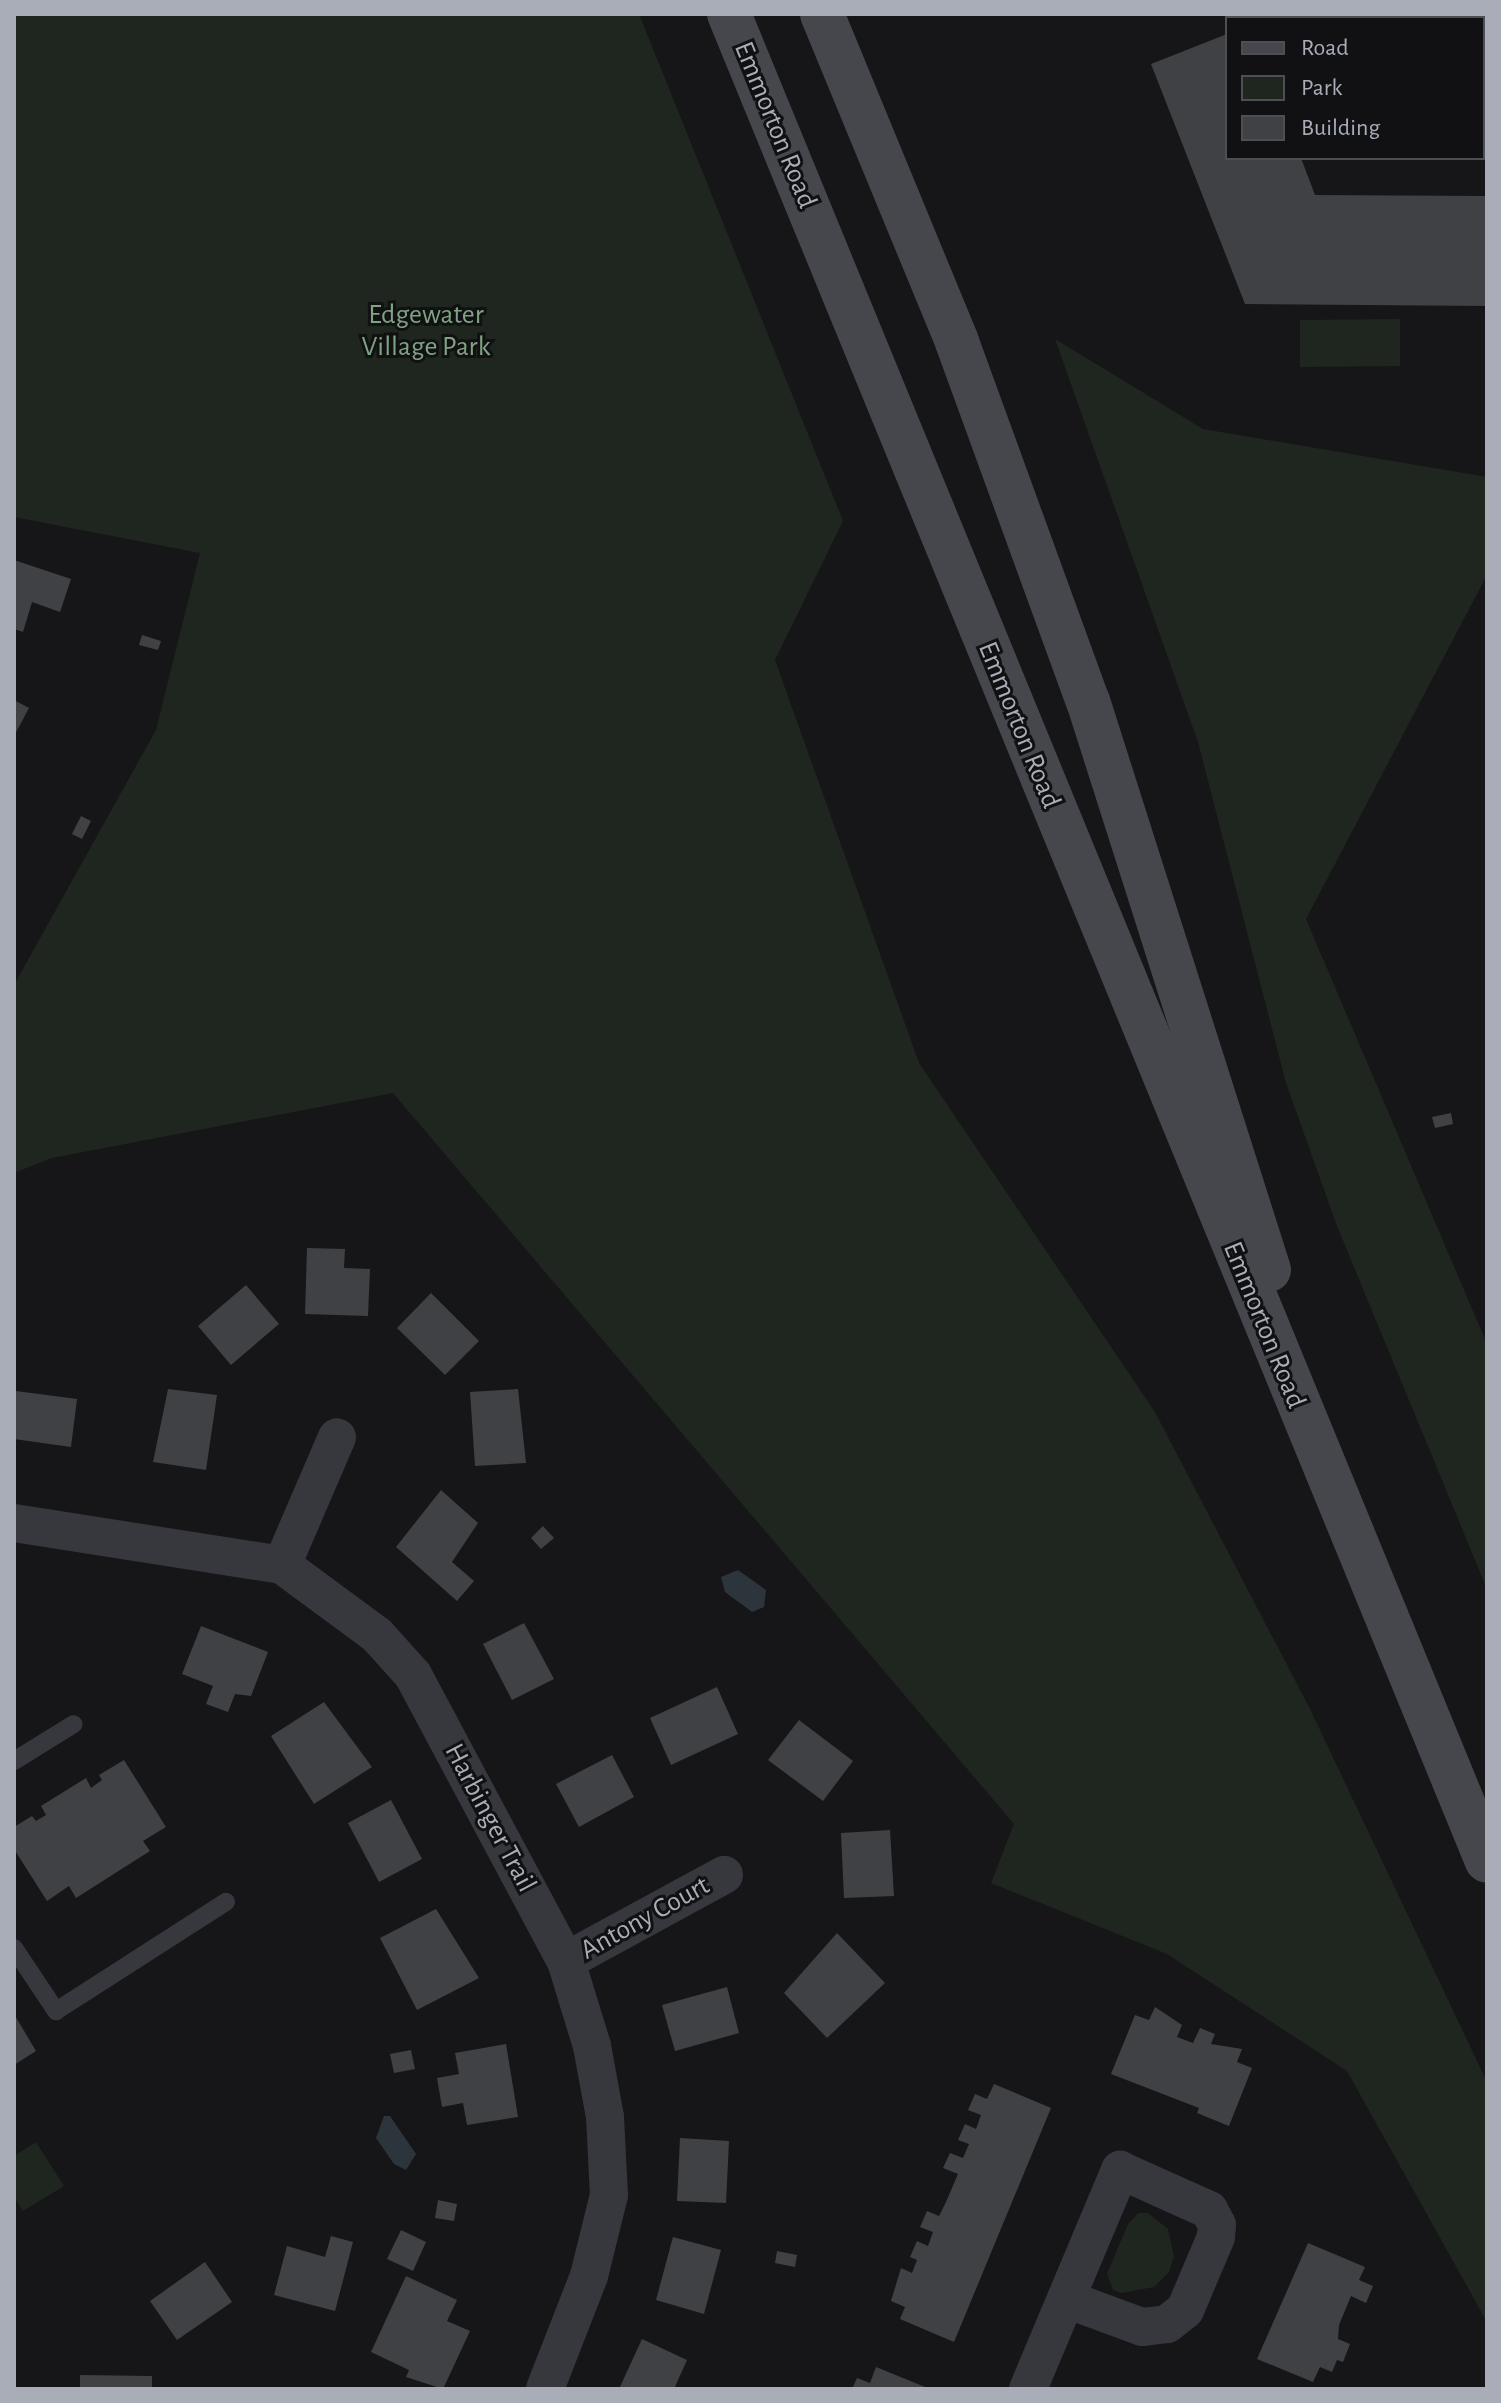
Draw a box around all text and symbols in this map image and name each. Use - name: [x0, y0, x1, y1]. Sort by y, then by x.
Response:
- legend: [1225, 16, 1485, 160]
- text: Road: [1301, 36, 1349, 60]
- street label: Emmorton Road: [726, 37, 824, 213]
- text: Park: [1301, 76, 1342, 100]
- text: Building: [1301, 116, 1380, 140]
- park label: Edgewater Village Park: [362, 298, 490, 364]
- street label: Emmorton Road: [970, 637, 1068, 813]
- street label: Emmorton Road: [1215, 1237, 1313, 1413]
- street label: Harbinger Trail: [437, 1738, 543, 1898]
- street label: Antony Court: [575, 1869, 715, 1967]

